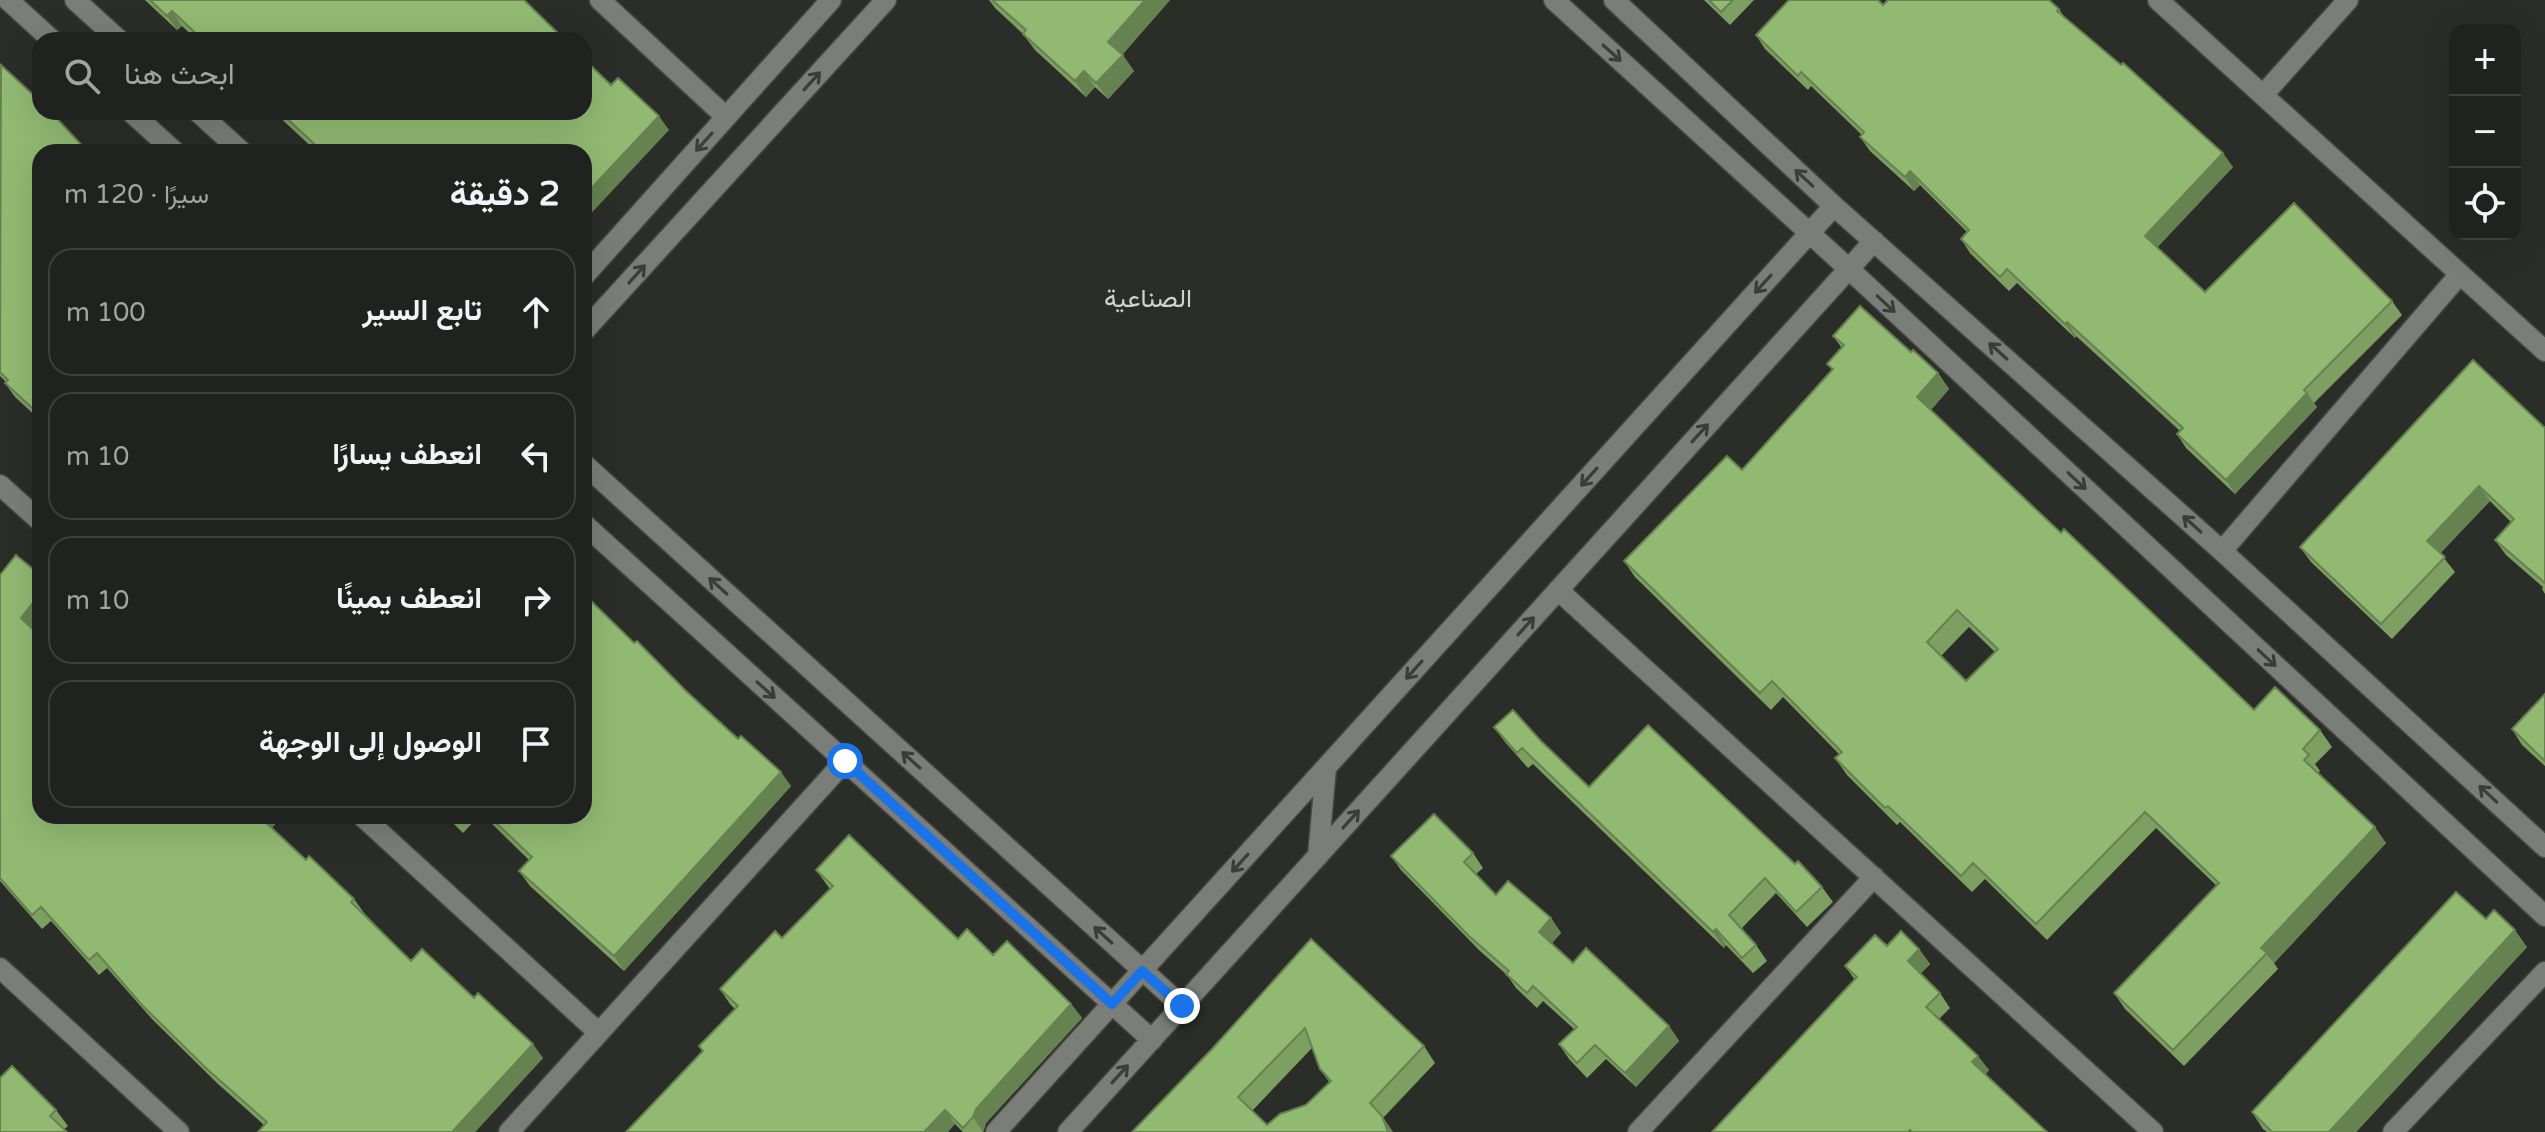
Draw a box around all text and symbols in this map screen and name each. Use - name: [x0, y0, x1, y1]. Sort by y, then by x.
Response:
- map controls: [2449, 24, 2521, 240]
- button: +: [2449, 24, 2521, 96]
- search box: [32, 32, 592, 120]
- one-way arrow: [1601, 43, 1621, 61]
- icon: search: [60, 54, 104, 98]
- text: ابحث هنا: [124, 56, 235, 93]
- one-way arrow: [802, 72, 820, 92]
- button: −: [2449, 96, 2521, 168]
- one-way arrow: [696, 131, 714, 151]
- button: locate: [2449, 168, 2521, 240]
- one-way arrow: [1795, 169, 1815, 187]
- text: 2 دقيقة: [450, 174, 560, 215]
- text: سيرًا · 120 m: [64, 179, 209, 210]
- one-way arrow: [627, 264, 645, 284]
- one-way arrow: [1755, 274, 1773, 294]
- district label: الصناعية: [1104, 283, 1192, 314]
- icon: ahead: [514, 290, 558, 334]
- text: تابع السير: [362, 292, 482, 329]
- one-way arrow: [1876, 294, 1896, 313]
- text: 100 m: [66, 297, 146, 328]
- one-way arrow: [1989, 343, 2009, 361]
- one-way arrow: [1690, 424, 1708, 444]
- icon: left: [514, 434, 558, 478]
- text: انعطف يسارًا: [332, 436, 482, 473]
- text: 10 m: [66, 441, 129, 472]
- one-way arrow: [1579, 467, 1598, 487]
- one-way arrow: [2066, 471, 2086, 489]
- one-way arrow: [2183, 515, 2203, 533]
- one-way arrow: [709, 577, 729, 595]
- icon: right: [514, 578, 558, 622]
- text: انعطف يمينًا: [336, 580, 482, 617]
- text: 10 m: [66, 585, 129, 616]
- one-way arrow: [1516, 616, 1535, 636]
- one-way arrow: [2257, 648, 2277, 667]
- one-way arrow: [1406, 659, 1424, 679]
- one-way arrow: [756, 680, 776, 699]
- icon: arrive: [514, 722, 558, 766]
- text: الوصول إلى الوجهة: [259, 724, 482, 761]
- route start: [827, 743, 863, 779]
- one-way arrow: [901, 752, 921, 770]
- one-way arrow: [2478, 786, 2498, 804]
- one-way arrow: [1342, 809, 1361, 829]
- one-way arrow: [1231, 852, 1249, 872]
- one-way arrow: [1094, 927, 1114, 945]
- route end: [1164, 988, 1200, 1024]
- one-way arrow: [1111, 1065, 1129, 1085]

